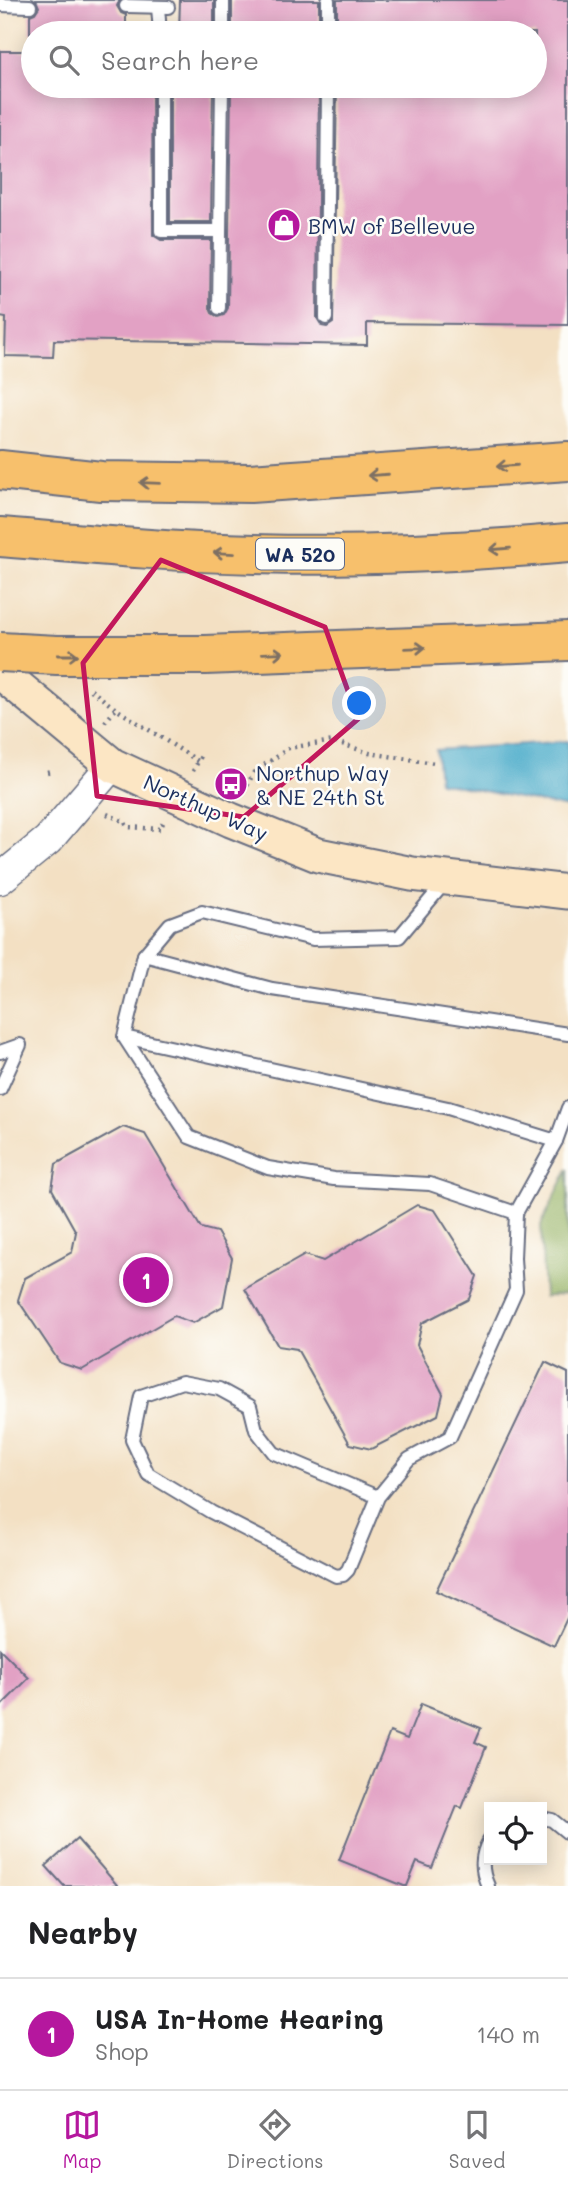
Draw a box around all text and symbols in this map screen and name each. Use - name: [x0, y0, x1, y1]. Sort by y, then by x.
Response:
- search box: [21, 21, 547, 98]
- icon: search: [45, 41, 83, 79]
- text: Search here: [101, 43, 259, 77]
- shop icon: BMW of Bellevue: [265, 206, 303, 244]
- place label: BMW of Bellevue: [308, 212, 475, 239]
- one-way arrow: [496, 460, 519, 473]
- one-way arrow: [367, 469, 389, 482]
- one-way arrow: [139, 476, 162, 489]
- road number: WA 520: [256, 538, 344, 569]
- one-way arrow: [489, 543, 512, 556]
- one-way arrow: [212, 546, 235, 559]
- one-way arrow: [403, 641, 426, 654]
- one-way arrow: [261, 646, 284, 659]
- one-way arrow: [56, 648, 79, 662]
- your location: [342, 686, 376, 720]
- place label: Northup Way & NE 24th St: [256, 759, 389, 810]
- bus stop icon: Northup Way & NE 24th St: [212, 765, 250, 803]
- street label: Northup Way: [140, 768, 272, 846]
- pin: 1: [123, 1254, 169, 1306]
- map controls: [484, 1802, 547, 1865]
- button: locate: [484, 1802, 547, 1865]
- text: Nearby: [28, 1912, 138, 1952]
- text: USA In-Home Hearing: [95, 2002, 384, 2036]
- text: 1: [46, 2019, 56, 2049]
- text: 140 m: [476, 2019, 540, 2049]
- text: Shop: [95, 2036, 149, 2066]
- tab: Map: [63, 2106, 101, 2173]
- tab: Directions: [227, 2106, 323, 2173]
- tab: Saved: [449, 2106, 505, 2173]

